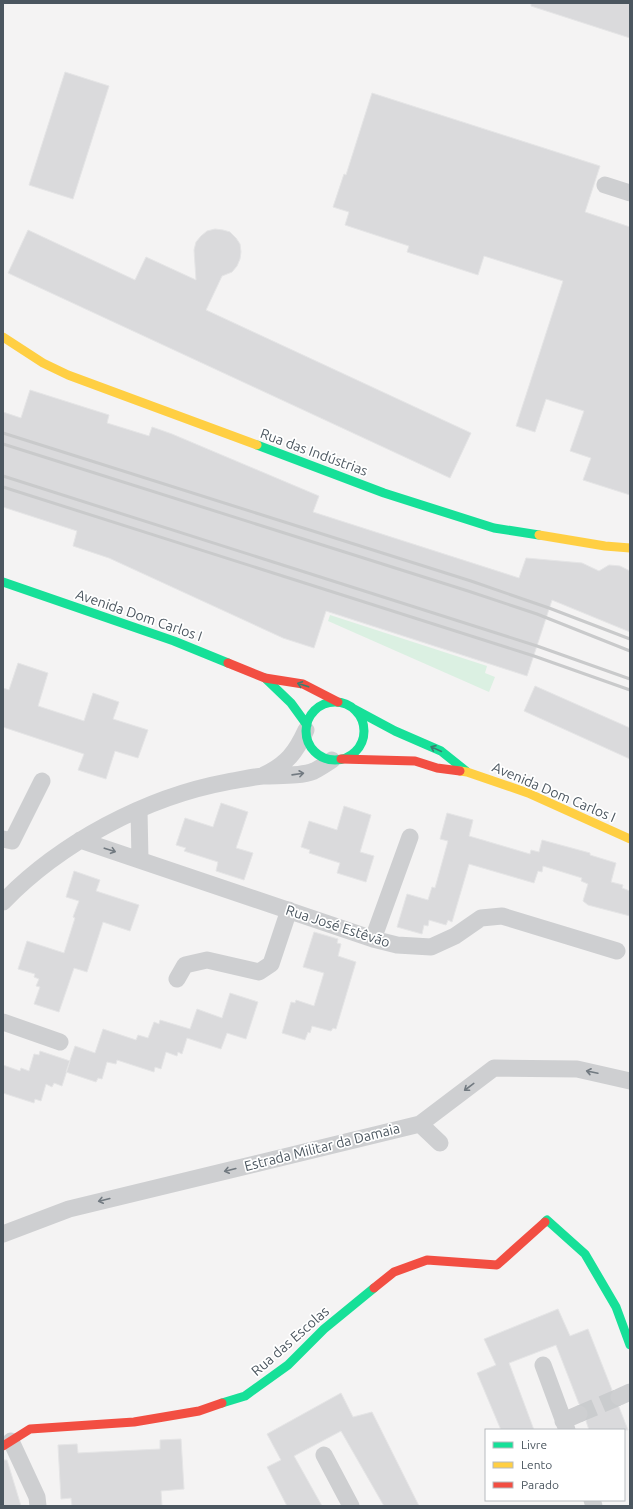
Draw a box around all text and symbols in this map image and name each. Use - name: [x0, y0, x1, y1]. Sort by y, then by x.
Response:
- street label: Rua das Indústrias: [258, 425, 370, 479]
- street label: Avenida Dom Carlos I: [74, 586, 204, 644]
- one-way arrow: [297, 681, 309, 689]
- one-way arrow: [430, 745, 442, 752]
- street label: Avenida Dom Carlos I: [490, 759, 618, 825]
- one-way arrow: [291, 770, 304, 778]
- one-way arrow: [103, 847, 116, 854]
- street label: Rua José Estêvão: [284, 902, 392, 950]
- one-way arrow: [586, 1068, 599, 1076]
- one-way arrow: [463, 1083, 474, 1091]
- street label: Estrada Militar da Damaia: [242, 1120, 402, 1174]
- one-way arrow: [224, 1166, 237, 1174]
- one-way arrow: [98, 1197, 111, 1205]
- street label: Rua das Escolas: [248, 1303, 332, 1379]
- legend: [485, 1429, 625, 1501]
- text: Livre: [521, 1438, 547, 1451]
- text: Lento: [521, 1458, 552, 1471]
- text: Parado: [521, 1478, 559, 1491]

